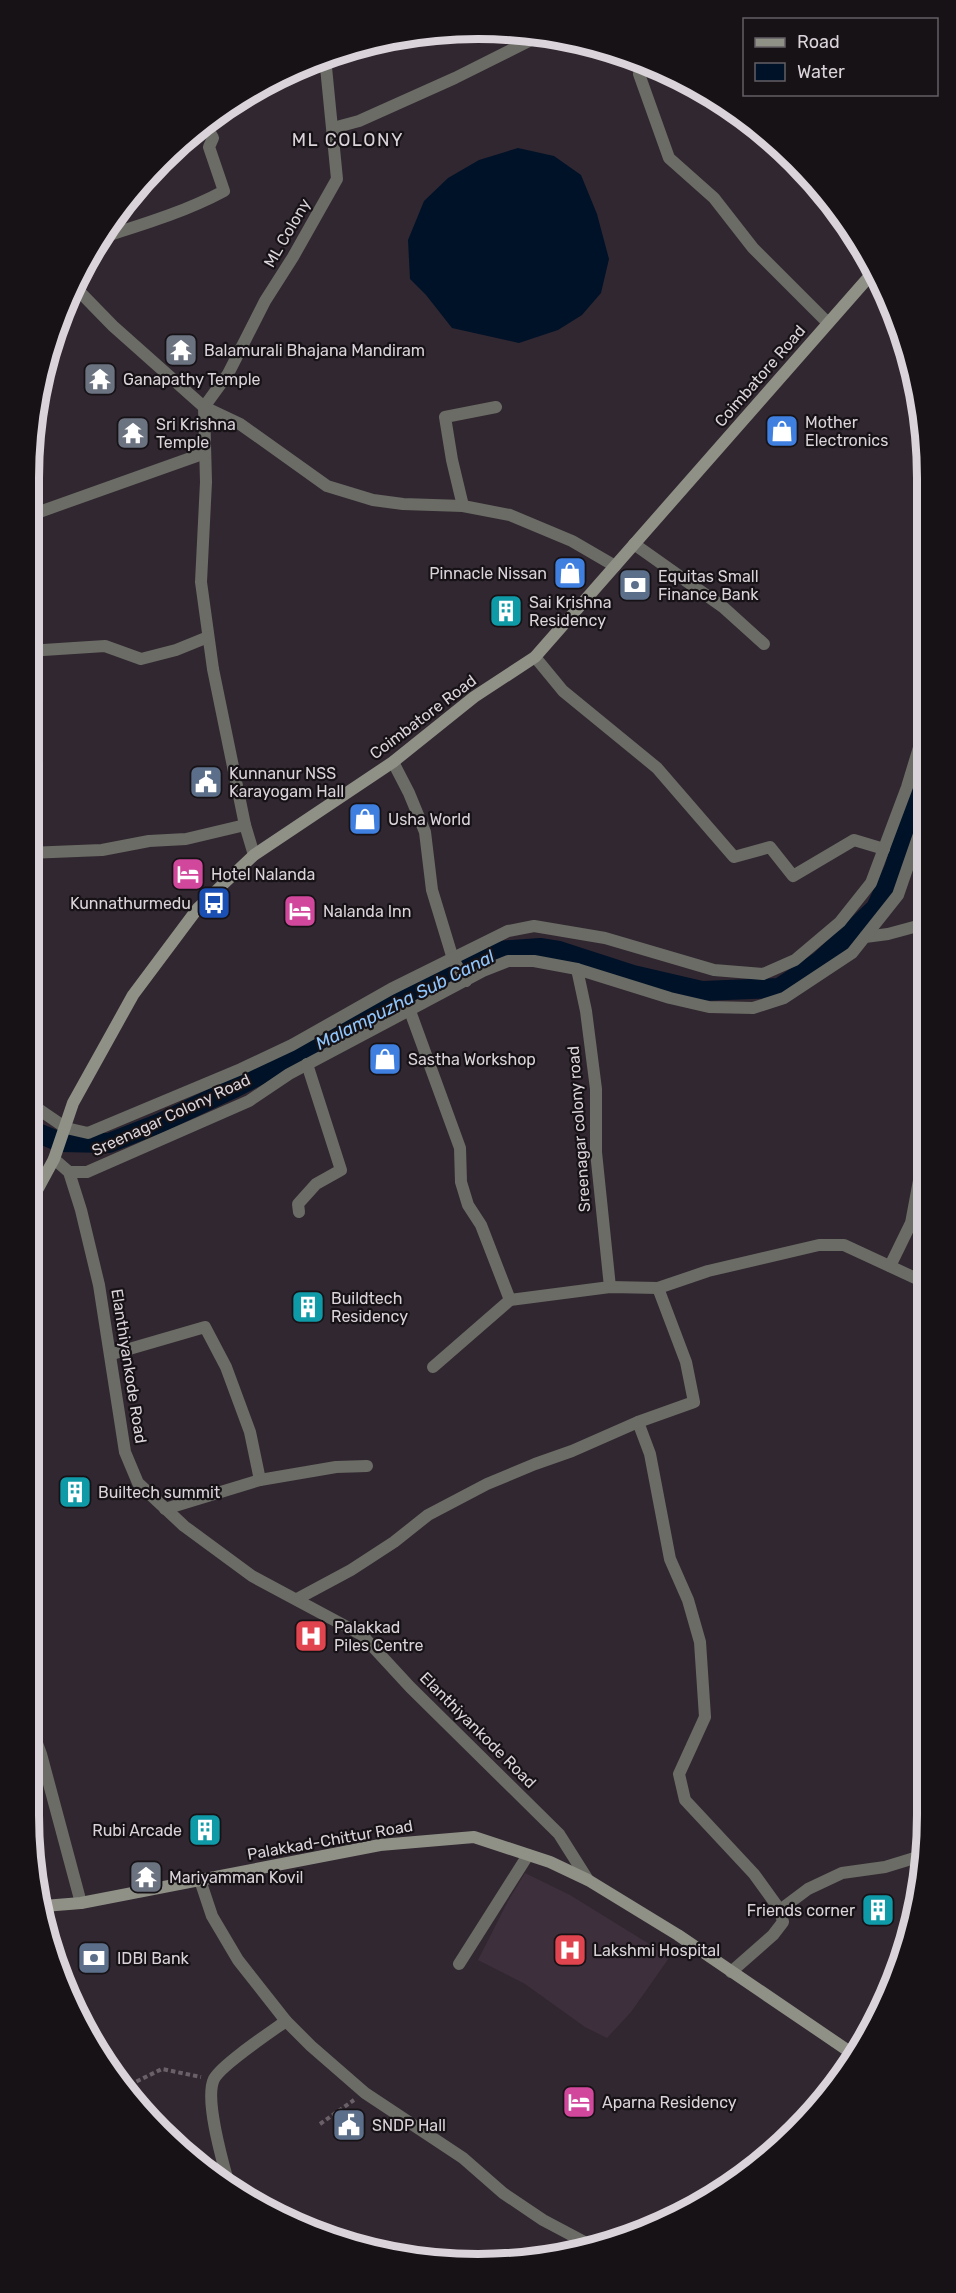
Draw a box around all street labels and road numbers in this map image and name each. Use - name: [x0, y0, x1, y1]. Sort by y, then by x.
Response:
- street label: ML Colony: [260, 195, 314, 271]
- street label: Coimbatore Road: [711, 321, 809, 431]
- street label: Coimbatore Road: [366, 671, 480, 763]
- street label: Sreenagar colony road: [564, 1045, 594, 1213]
- street label: Sreenagar Colony Road: [89, 1070, 253, 1160]
- street label: Elanthiyankode Road: [107, 1287, 151, 1445]
- street label: Elanthiyankode Road: [416, 1668, 540, 1792]
- street label: Palakkad-Chittur Road: [246, 1816, 414, 1864]

